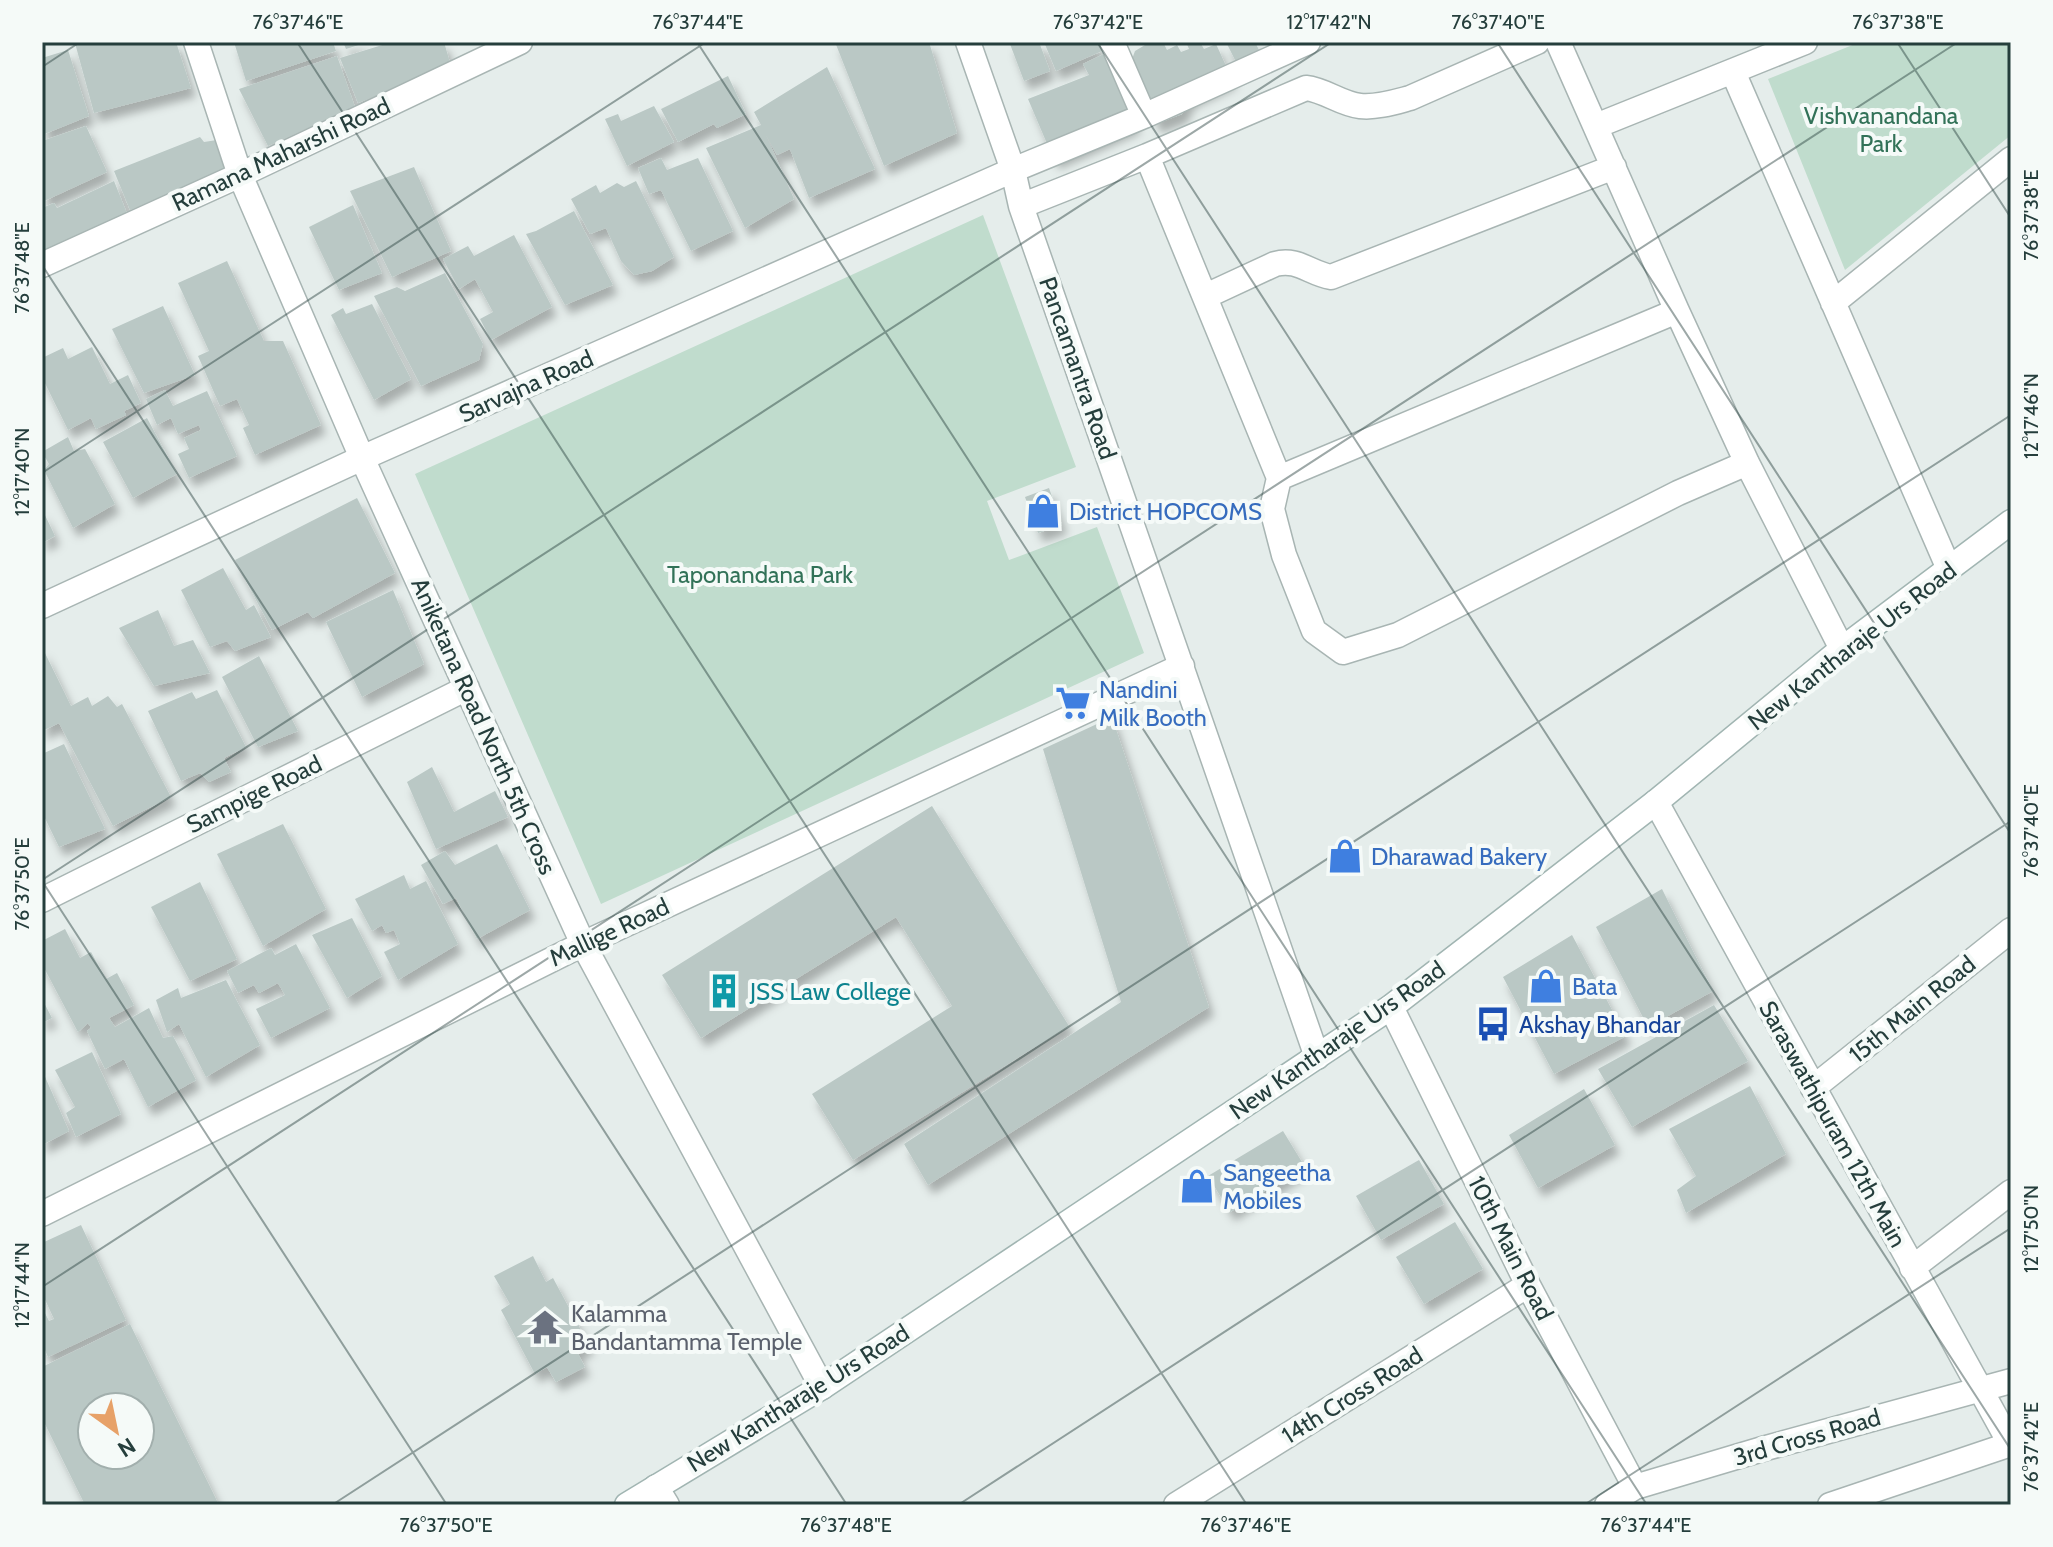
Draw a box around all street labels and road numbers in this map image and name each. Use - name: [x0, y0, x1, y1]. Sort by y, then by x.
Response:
- street label: Ramana Maharshi Road: [167, 91, 395, 217]
- street label: Pancamantra Road: [1033, 273, 1123, 463]
- street label: Sarvajna Road: [454, 344, 598, 428]
- street label: New Kantharaje Urs Road: [1742, 556, 1962, 736]
- street label: Aniketana Road North 5th Cross: [405, 573, 563, 879]
- street label: Sampige Road: [182, 749, 326, 839]
- street label: Mallige Road: [544, 892, 674, 972]
- street label: 15th Main Road: [1843, 949, 1981, 1069]
- street label: New Kantharaje Urs Road: [1224, 955, 1450, 1125]
- street label: Saraswathipuram 12th Main: [1753, 996, 1913, 1252]
- street label: 10th Main Road: [1462, 1171, 1560, 1325]
- street label: New Kantharaje Urs Road: [682, 1318, 914, 1478]
- street label: 14th Cross Road: [1276, 1340, 1428, 1450]
- street label: 3rd Cross Road: [1730, 1402, 1884, 1472]

